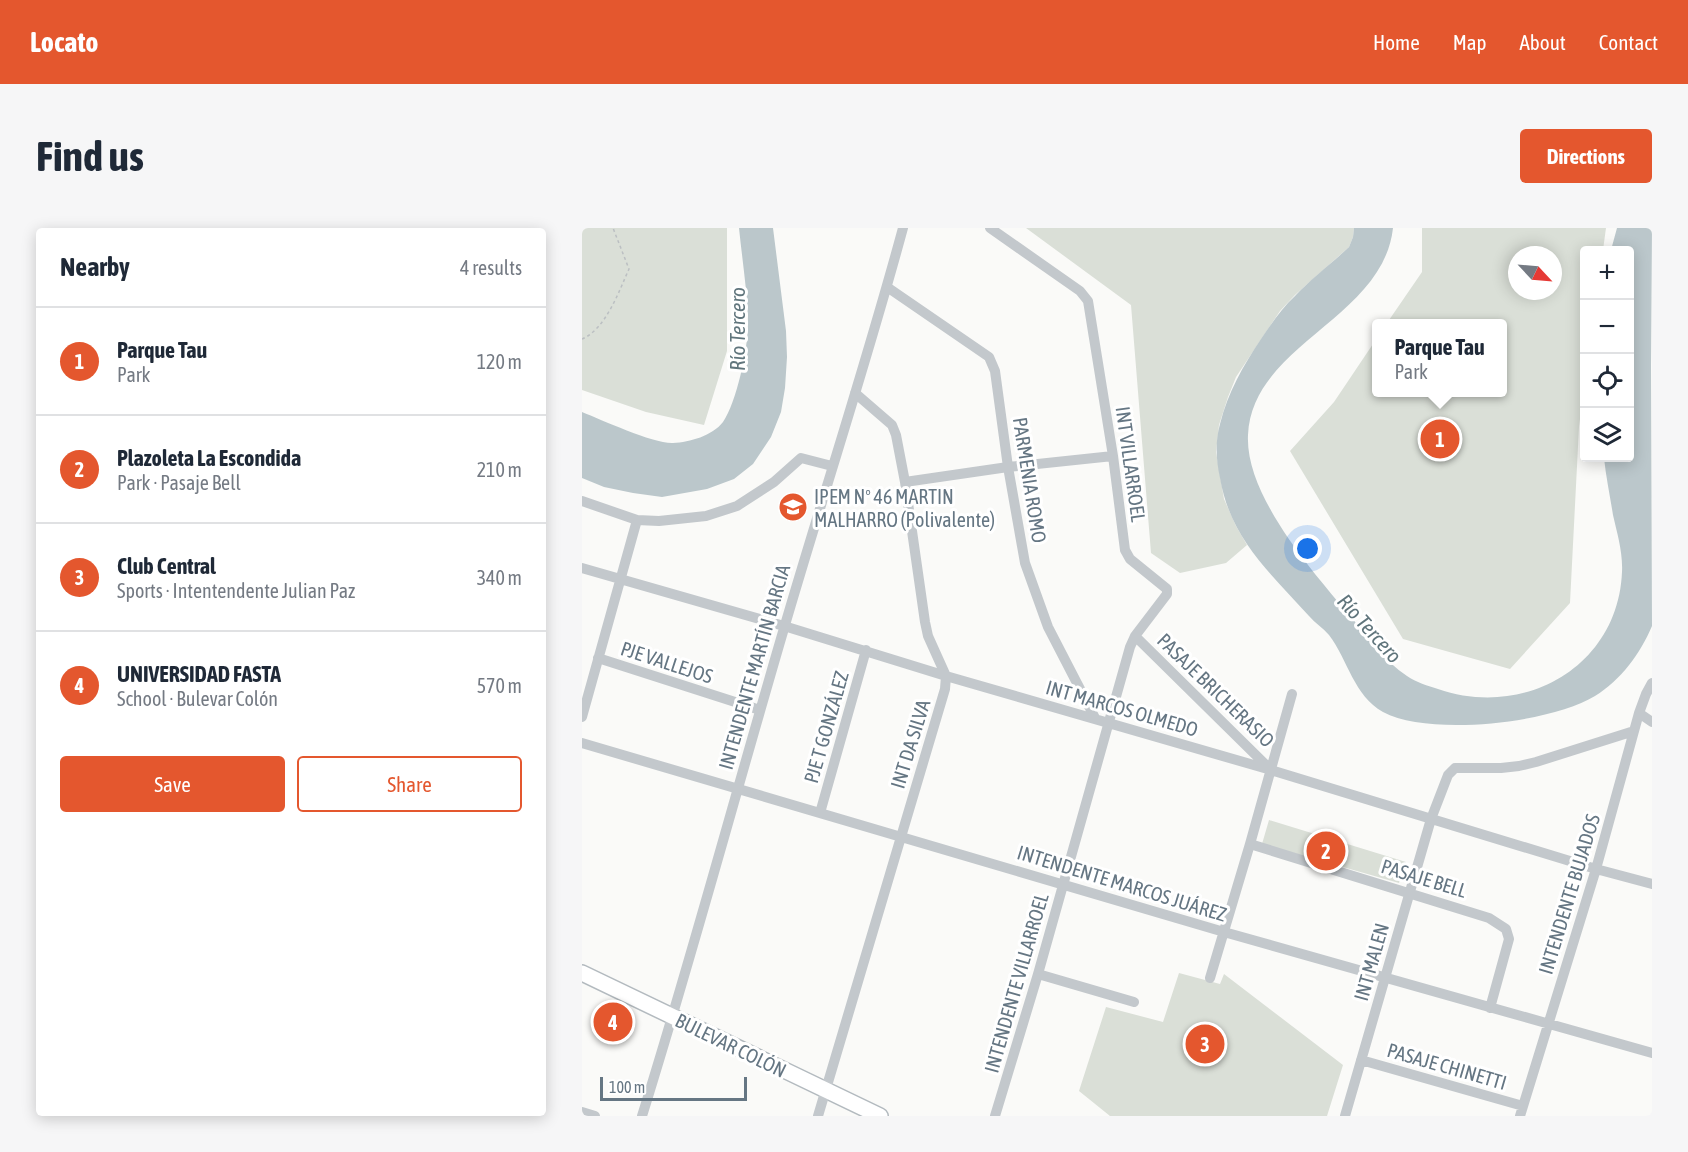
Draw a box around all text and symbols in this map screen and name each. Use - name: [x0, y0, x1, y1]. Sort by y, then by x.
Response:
- text: Locato: [30, 26, 98, 58]
- text: Home: [1373, 30, 1420, 54]
- text: Map: [1453, 30, 1487, 54]
- text: About: [1520, 30, 1566, 54]
- text: Contact: [1599, 30, 1658, 54]
- button: Directions: [1520, 129, 1652, 183]
- text: Find us: [36, 132, 144, 180]
- north arrow: [1508, 246, 1562, 300]
- map controls: [1580, 246, 1634, 462]
- button: +: [1580, 246, 1634, 300]
- text: Nearby: [60, 252, 130, 282]
- text: 4 results: [460, 256, 522, 279]
- water label: Río Tercero: [725, 287, 749, 371]
- button: −: [1580, 300, 1634, 354]
- popup: [1372, 319, 1507, 397]
- text: Parque Tau: [1394, 334, 1485, 360]
- text: Parque Tau: [117, 337, 207, 363]
- text: 1: [75, 350, 84, 373]
- text: 120 m: [477, 350, 522, 373]
- button: locate: [1580, 354, 1634, 408]
- text: Park: [1394, 360, 1428, 383]
- text: Park: [117, 363, 150, 386]
- street label: INT VILLARROEL: [1112, 405, 1151, 523]
- button: layers: [1580, 408, 1634, 462]
- street label: PARMENIA ROMO: [1009, 416, 1051, 544]
- pin: 1: [1420, 416, 1460, 462]
- text: Plazoleta La Escondida: [117, 445, 301, 471]
- text: 2: [75, 458, 84, 481]
- text: 210 m: [477, 458, 522, 481]
- text: Park · Pasaje Bell: [117, 471, 241, 494]
- place label: IPEM Nº 46 MARTIN MALHARRO (Polivalente): [814, 485, 995, 531]
- school or university icon: IPEM Nº 46 MARTIN MALHARRO (Polivalente): [777, 491, 809, 523]
- your location: [1293, 534, 1322, 563]
- text: Club Central: [117, 553, 216, 579]
- street label: INTENDENTE MARTÍN BARCIA: [714, 562, 794, 772]
- text: 3: [75, 566, 84, 589]
- text: 340 m: [477, 566, 522, 589]
- text: Sports · Intentendente Julian Paz: [117, 579, 355, 602]
- water label: Río Tercero: [1333, 589, 1407, 667]
- street label: PASAJE BRICHERASIO: [1153, 628, 1279, 752]
- street label: PJE VALLEJOS: [618, 636, 716, 688]
- text: UNIVERSIDAD FASTA: [117, 661, 281, 687]
- street label: PJE T GONZÁLEZ: [799, 668, 853, 786]
- text: 4: [75, 674, 84, 697]
- text: 570 m: [477, 674, 522, 697]
- street label: INT MARCOS OLMEDO: [1043, 675, 1201, 741]
- text: School · Bulevar Colón: [117, 687, 278, 710]
- street label: INT DA SILVA: [886, 697, 934, 791]
- button: Save: [60, 756, 285, 812]
- button: Share: [297, 756, 522, 812]
- street label: INTENDENTE BUJADOS: [1534, 811, 1604, 977]
- pin: 2: [1306, 828, 1346, 874]
- street label: INTENDENTE MARCOS JUÁREZ: [1015, 840, 1229, 926]
- street label: PASAJE BELL: [1378, 854, 1470, 902]
- street label: INTENDENTE VILLARROEL: [979, 890, 1053, 1075]
- street label: INT MALEN: [1349, 921, 1393, 1003]
- pin: 4: [594, 1000, 633, 1044]
- street label: BULEVAR COLÓN: [672, 1008, 790, 1082]
- pin: 3: [1186, 1022, 1224, 1066]
- street label: PASAJE CHINETTI: [1385, 1038, 1509, 1094]
- scale bar: [600, 1074, 747, 1102]
- text: 100 m: [609, 1078, 645, 1096]

